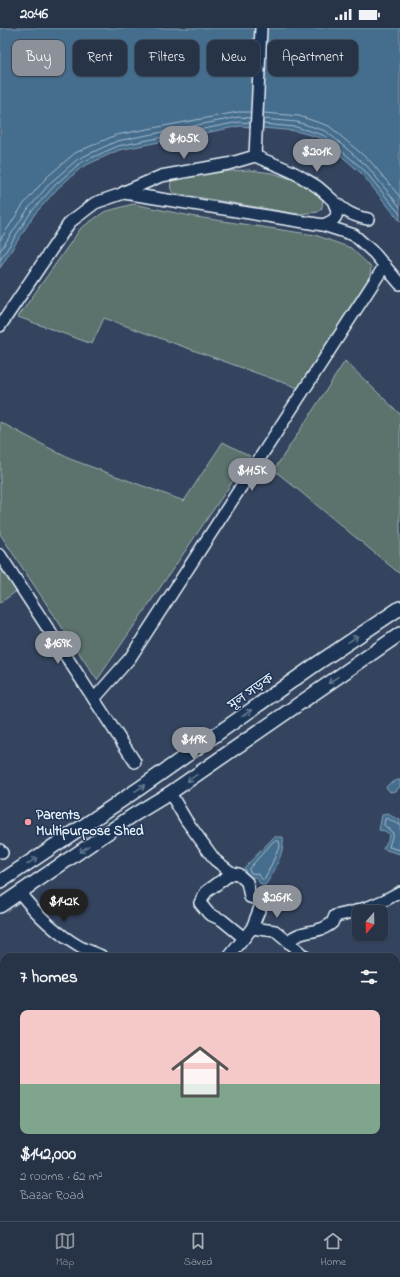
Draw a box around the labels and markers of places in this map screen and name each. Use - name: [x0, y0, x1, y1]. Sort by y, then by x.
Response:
- pin: $105K: [156, 126, 212, 160]
- pin: $201K: [289, 139, 345, 173]
- pin: $115K: [224, 458, 280, 492]
- pin: $169K: [30, 631, 86, 665]
- pin: $119K: [166, 727, 222, 761]
- place label: Parents Multipurpose Shed: [36, 805, 144, 842]
- marker: Parents Multipurpose Shed: [23, 817, 33, 827]
- pin: $261K: [249, 885, 305, 919]
- pin: $142K: [36, 889, 92, 923]

